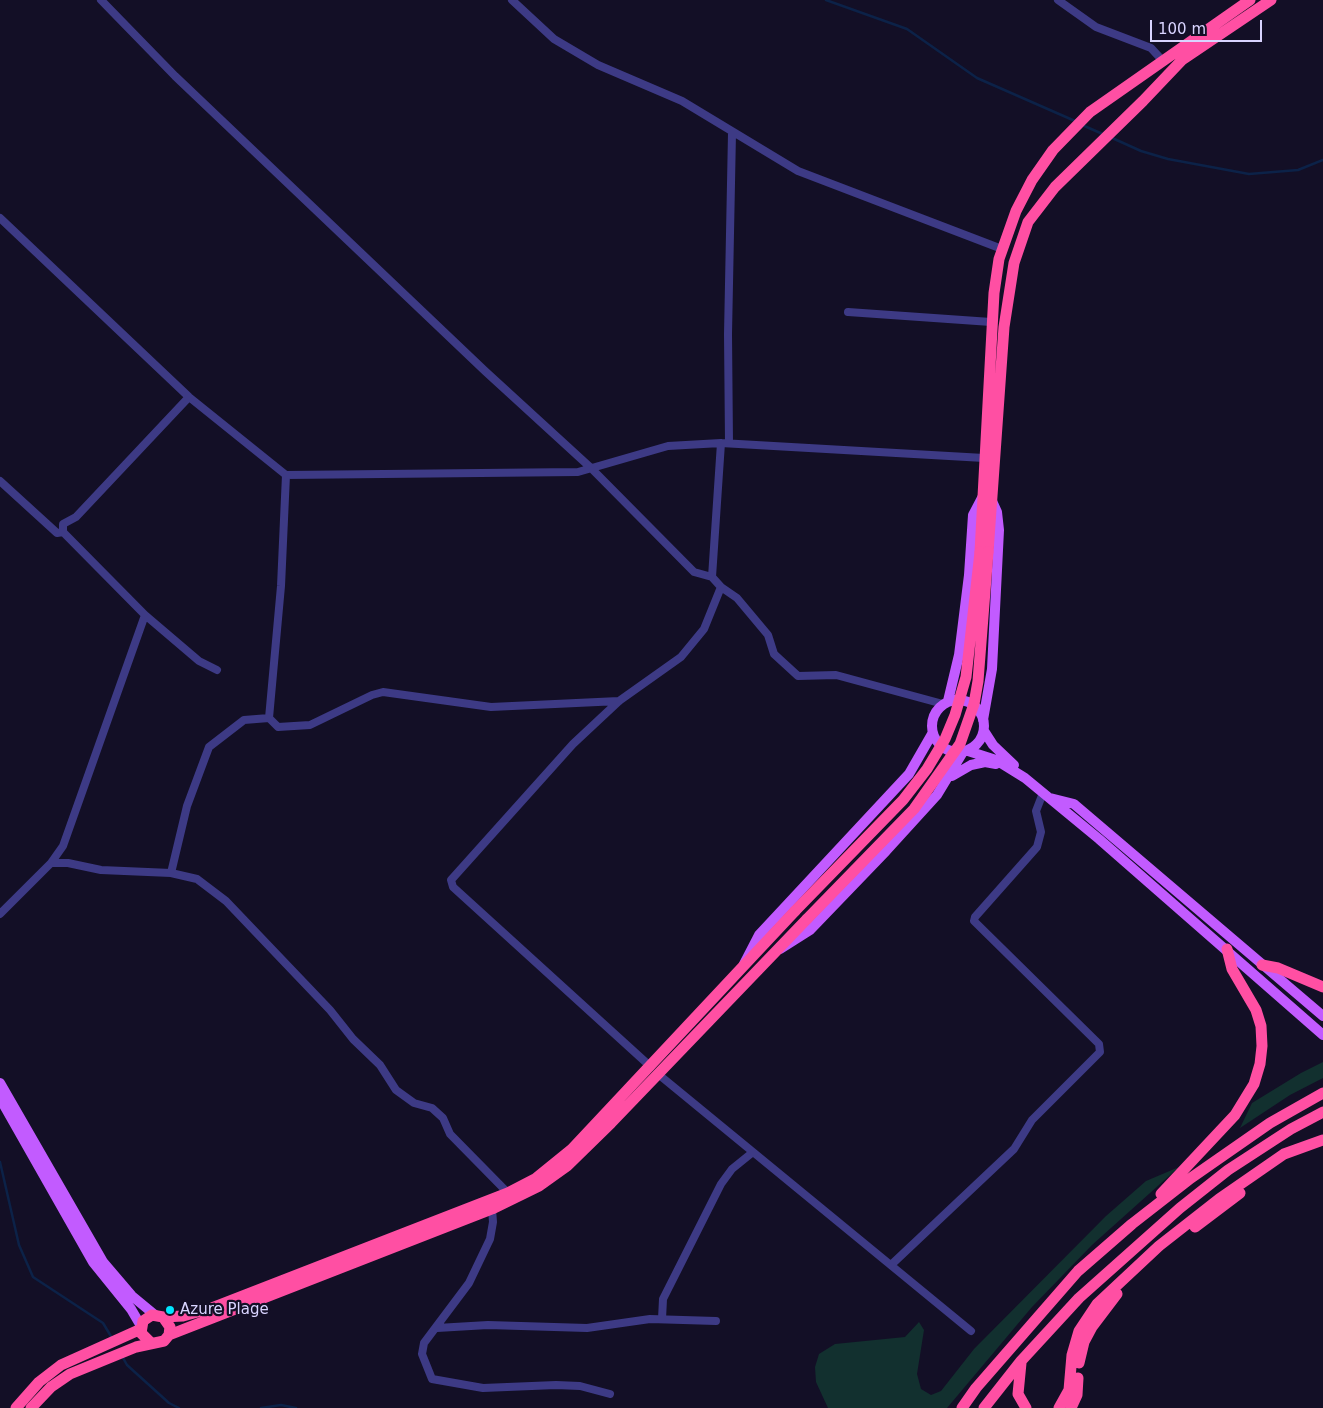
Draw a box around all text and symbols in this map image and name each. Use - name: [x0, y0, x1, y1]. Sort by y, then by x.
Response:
- scale bar: [1153, 10, 1266, 42]
- text: 100 m: [1158, 20, 1206, 38]
- place label: Azure Plage: [180, 1301, 269, 1319]
- marker: Azure Plage: [164, 1304, 176, 1316]

